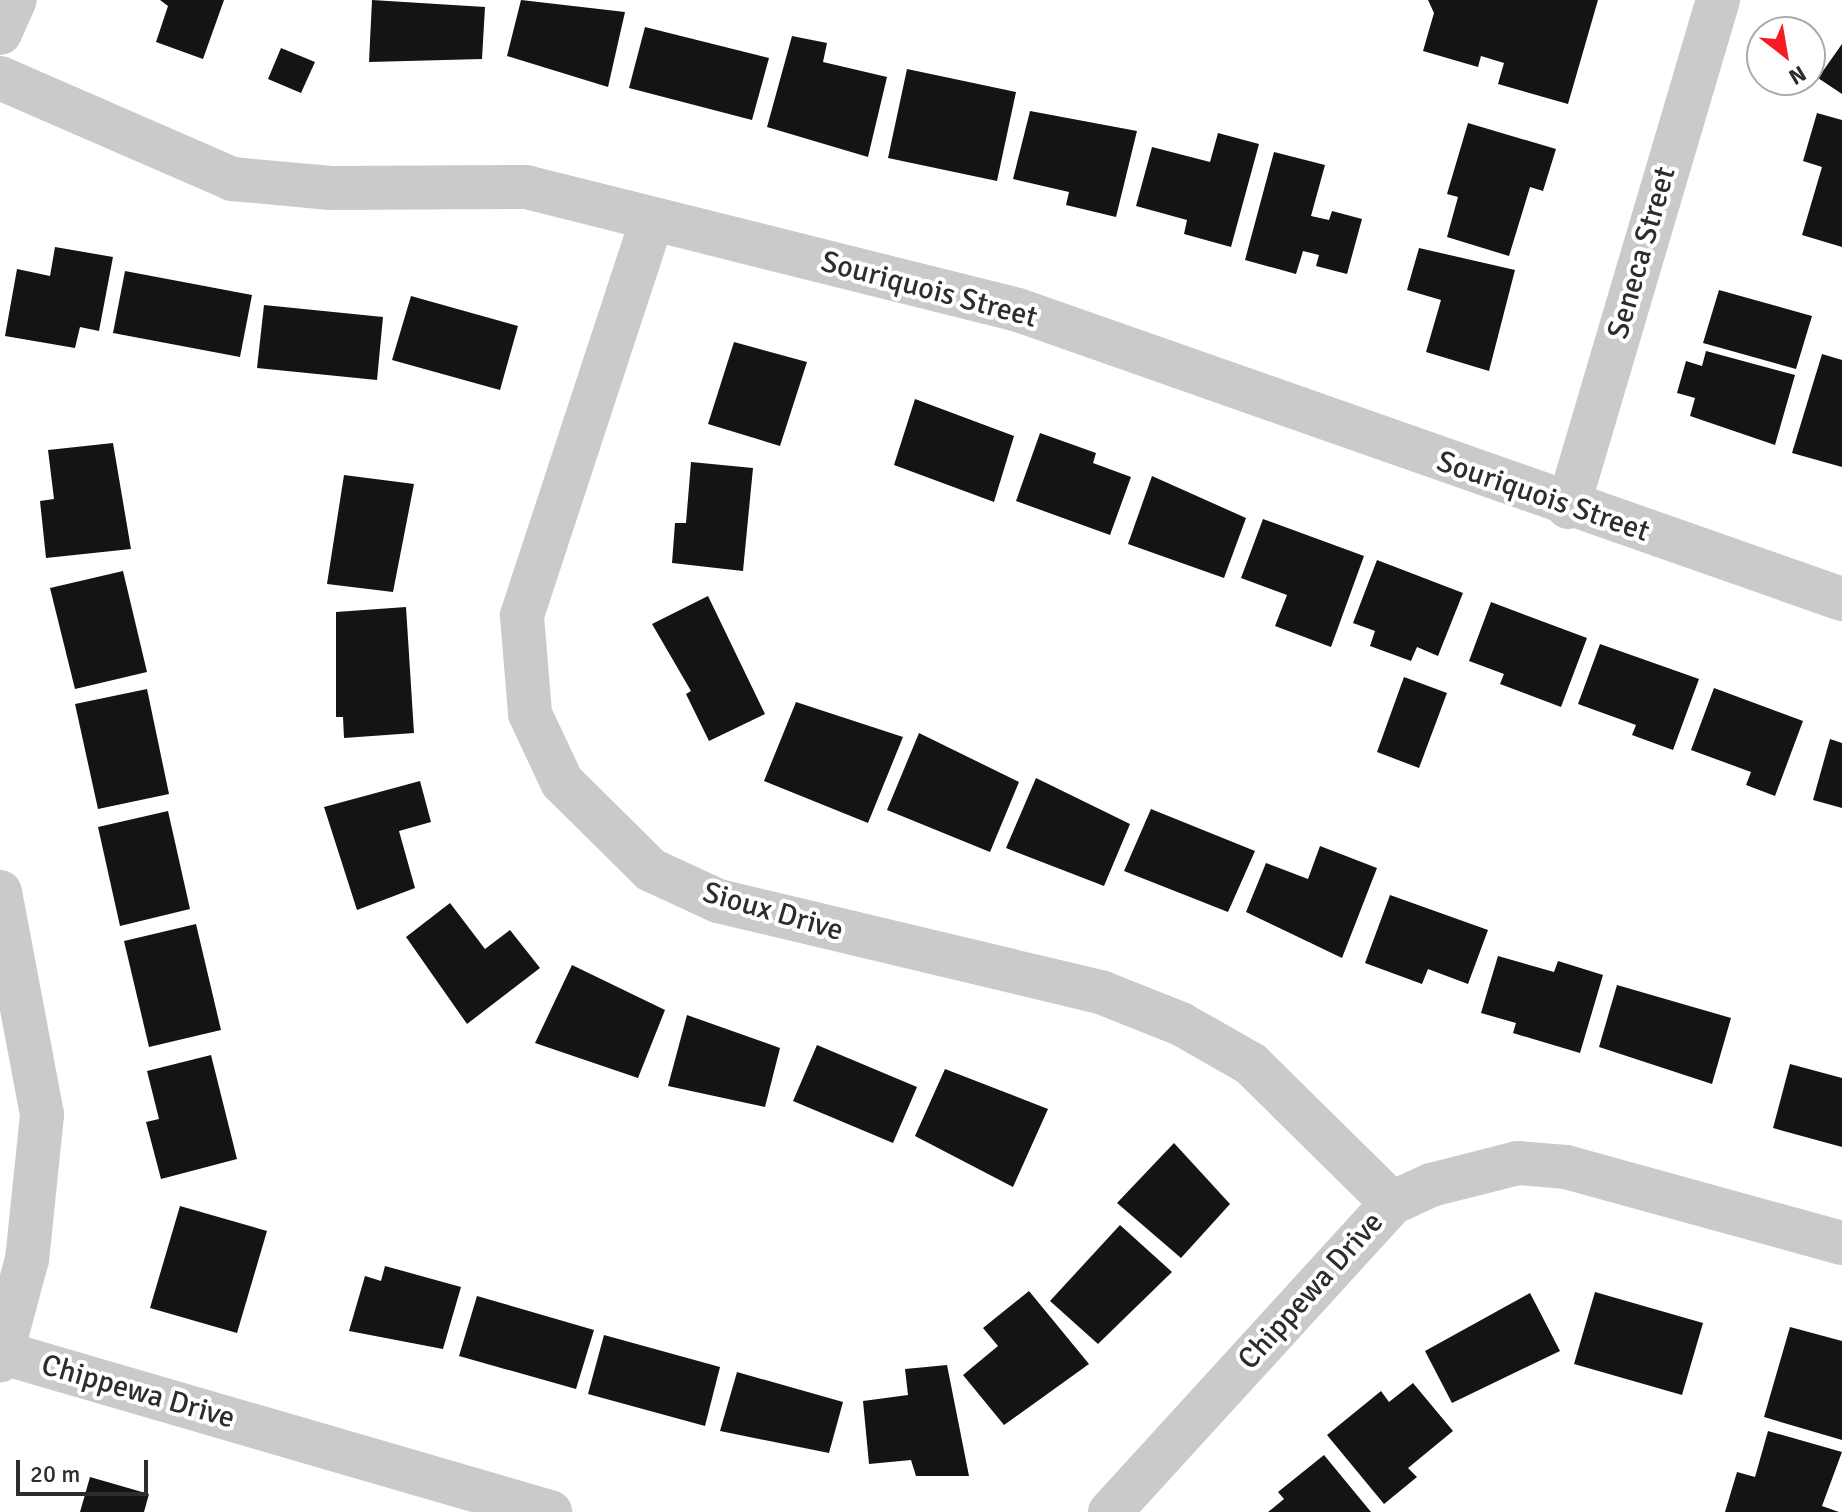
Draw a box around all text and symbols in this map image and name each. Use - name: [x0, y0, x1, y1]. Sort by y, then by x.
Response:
- north arrow: [1746, 16, 1826, 96]
- text: N: [1784, 60, 1811, 91]
- street label: Seneca Street: [1600, 163, 1684, 343]
- street label: Souriquois Street: [817, 244, 1041, 336]
- street label: Souriquois Street: [1432, 444, 1654, 550]
- street label: Sioux Drive: [699, 875, 847, 949]
- street label: Chippewa Drive: [1231, 1205, 1391, 1377]
- street label: Chippewa Drive: [37, 1347, 239, 1437]
- scale bar: [20, 1444, 152, 1494]
- text: 20 m: [30, 1459, 80, 1489]

